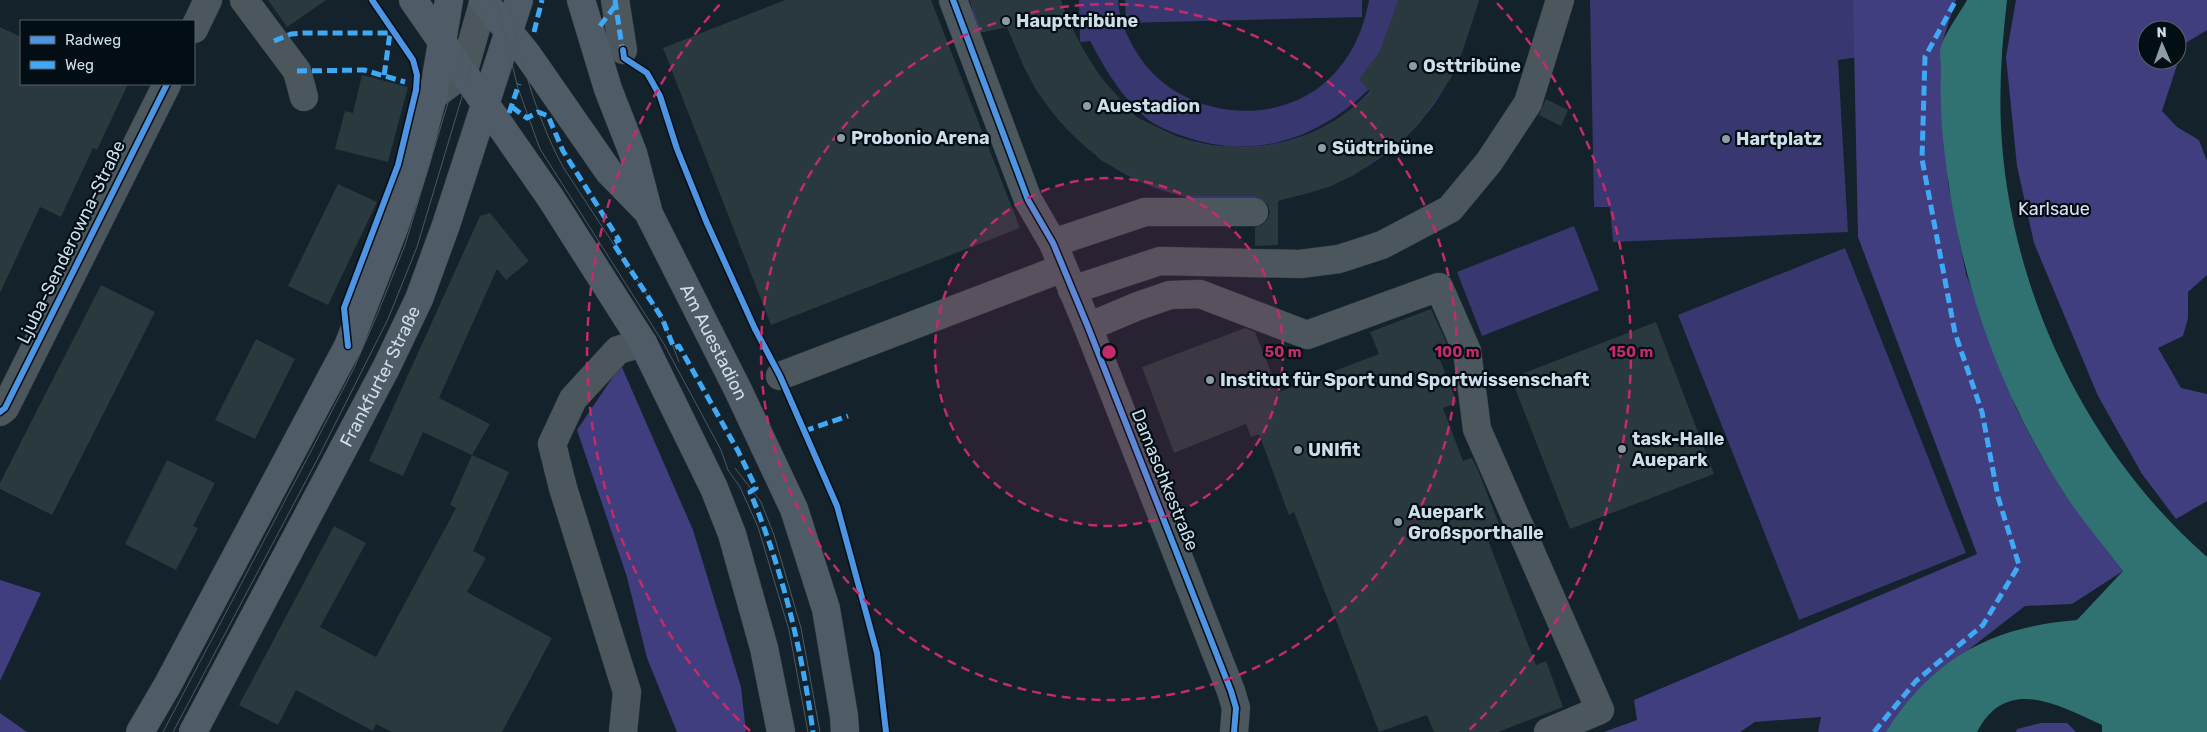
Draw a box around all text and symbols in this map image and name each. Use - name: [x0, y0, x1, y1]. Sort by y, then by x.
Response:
- place label: Haupttribüne: [1016, 10, 1138, 32]
- marker: Haupttribüne: [1000, 15, 1012, 27]
- legend: [20, 20, 195, 85]
- north arrow: [2137, 20, 2187, 70]
- text: N: [2156, 24, 2167, 41]
- text: Radweg: [65, 31, 121, 49]
- place label: Osttribüne: [1423, 55, 1521, 77]
- text: Weg: [65, 56, 94, 74]
- marker: Osttribüne: [1407, 60, 1419, 72]
- place label: Auestadion: [1097, 95, 1200, 117]
- marker: Auestadion: [1081, 100, 1093, 112]
- place label: Probonio Arena: [851, 127, 990, 149]
- place label: Hartplatz: [1736, 128, 1822, 150]
- marker: Probonio Arena: [835, 132, 847, 144]
- marker: Hartplatz: [1720, 133, 1732, 145]
- street label: Ljuba-Senderowna-Straße: [12, 137, 130, 347]
- place label: Südtribüne: [1332, 137, 1434, 159]
- marker: Südtribüne: [1316, 142, 1328, 154]
- park label: Karlsaue: [2018, 198, 2090, 220]
- street label: Am Auestadion: [675, 280, 752, 404]
- street label: Frankfurter Straße: [335, 302, 425, 451]
- centre of rings: [1100, 343, 1118, 361]
- text: 50 m: [1265, 343, 1301, 361]
- text: 100 m: [1435, 343, 1479, 361]
- text: 150 m: [1609, 343, 1653, 361]
- place label: Institut für Sport und Sportwissenschaft: [1220, 369, 1589, 391]
- marker: Institut für Sport und Sportwissenschaft: [1204, 374, 1216, 386]
- street label: Damaschkestraße: [1127, 406, 1203, 554]
- place label: task-Halle Auepark: [1632, 428, 1725, 471]
- place label: UNIfit: [1308, 439, 1360, 461]
- marker: task-Halle Auepark: [1616, 443, 1628, 455]
- marker: UNIfit: [1292, 444, 1304, 456]
- place label: Auepark Großsporthalle: [1408, 501, 1544, 544]
- marker: Auepark Großsporthalle: [1392, 516, 1404, 528]

